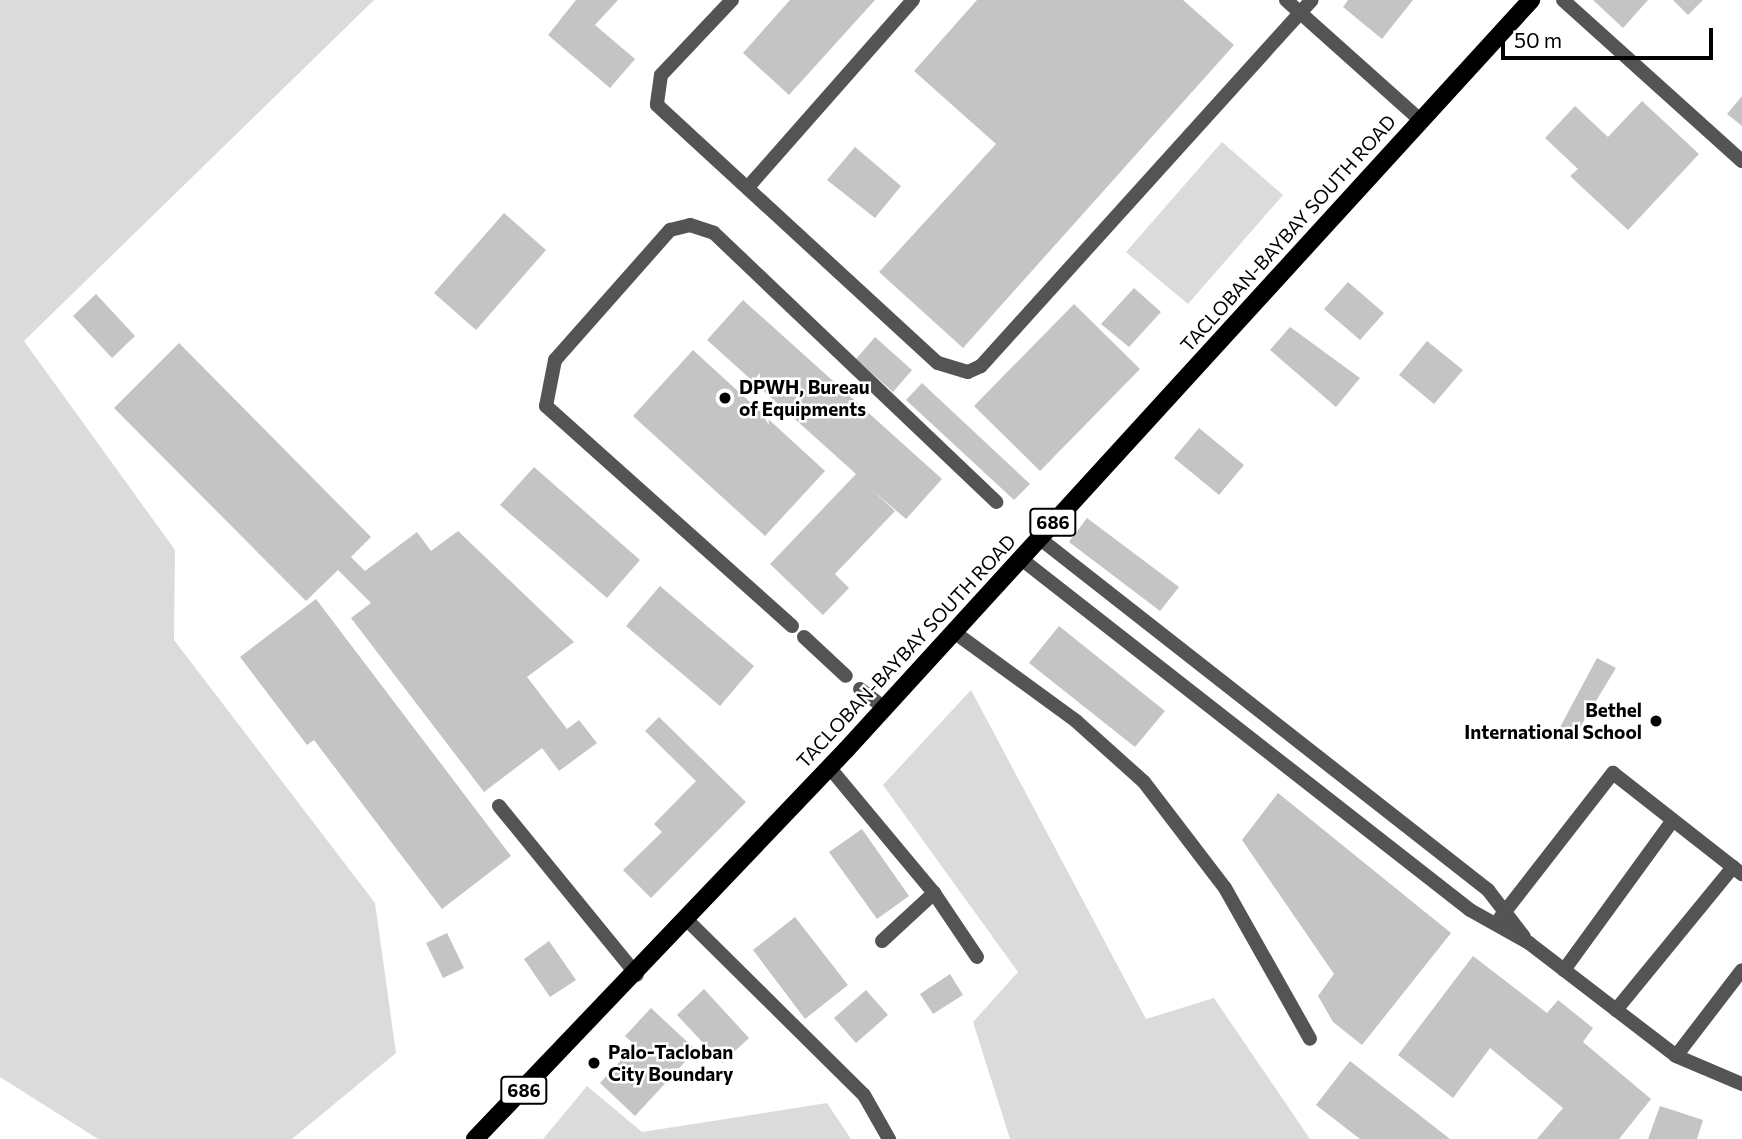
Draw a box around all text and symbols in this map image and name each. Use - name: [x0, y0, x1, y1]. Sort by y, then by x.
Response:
- scale bar: [1504, 14, 1716, 58]
- text: 50 m: [1514, 27, 1562, 52]
- street label: TACLOBAN-BAYBAY SOUTH ROAD: [1176, 110, 1400, 356]
- place label: DPWH, Bureau of Equipments: [739, 376, 870, 420]
- marker: DPWH, Bureau of Equipments: [717, 390, 733, 406]
- road number: 686: [1028, 508, 1078, 536]
- street label: TACLOBAN-BAYBAY SOUTH ROAD: [792, 530, 1020, 772]
- place label: Bethel International School: [1464, 699, 1642, 743]
- marker: Bethel International School: [1648, 713, 1664, 729]
- place label: Palo-Tacloban City Boundary: [608, 1041, 734, 1085]
- marker: Palo-Tacloban City Boundary: [586, 1055, 602, 1071]
- road number: 686: [500, 1076, 548, 1105]

